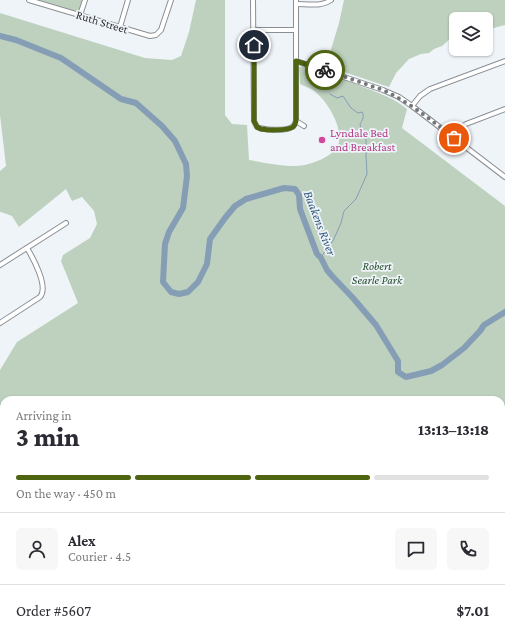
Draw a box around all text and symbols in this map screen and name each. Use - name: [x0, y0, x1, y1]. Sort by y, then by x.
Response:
- street label: Ruth Street: [74, 7, 131, 37]
- map controls: [449, 12, 493, 56]
- button: layers: [449, 12, 493, 56]
- pin: [237, 28, 271, 62]
- icon: home: [243, 34, 265, 56]
- courier: [305, 50, 345, 90]
- icon: bike: [314, 59, 336, 81]
- pin: [437, 121, 471, 155]
- place label: Lyndale Bed and Breakfast: [330, 126, 397, 154]
- icon: bag: [443, 127, 465, 149]
- marker: Lyndale Bed and Breakfast: [317, 135, 327, 145]
- water label: Baakens River: [301, 188, 339, 258]
- park label: Robert Searle Park: [352, 259, 403, 287]
- text: Arriving in: [16, 408, 72, 423]
- text: 13:13–13:18: [418, 422, 489, 438]
- text: 3 min: [16, 423, 79, 452]
- text: On the way · 450 m: [16, 486, 116, 501]
- button: person: [16, 528, 58, 570]
- button: chat: [395, 528, 437, 570]
- button: phone: [447, 528, 489, 570]
- text: Alex: [68, 533, 96, 549]
- text: Courier · 4.5: [68, 549, 131, 564]
- text: Order #5607: [16, 603, 91, 619]
- text: $7.01: [456, 603, 489, 619]

